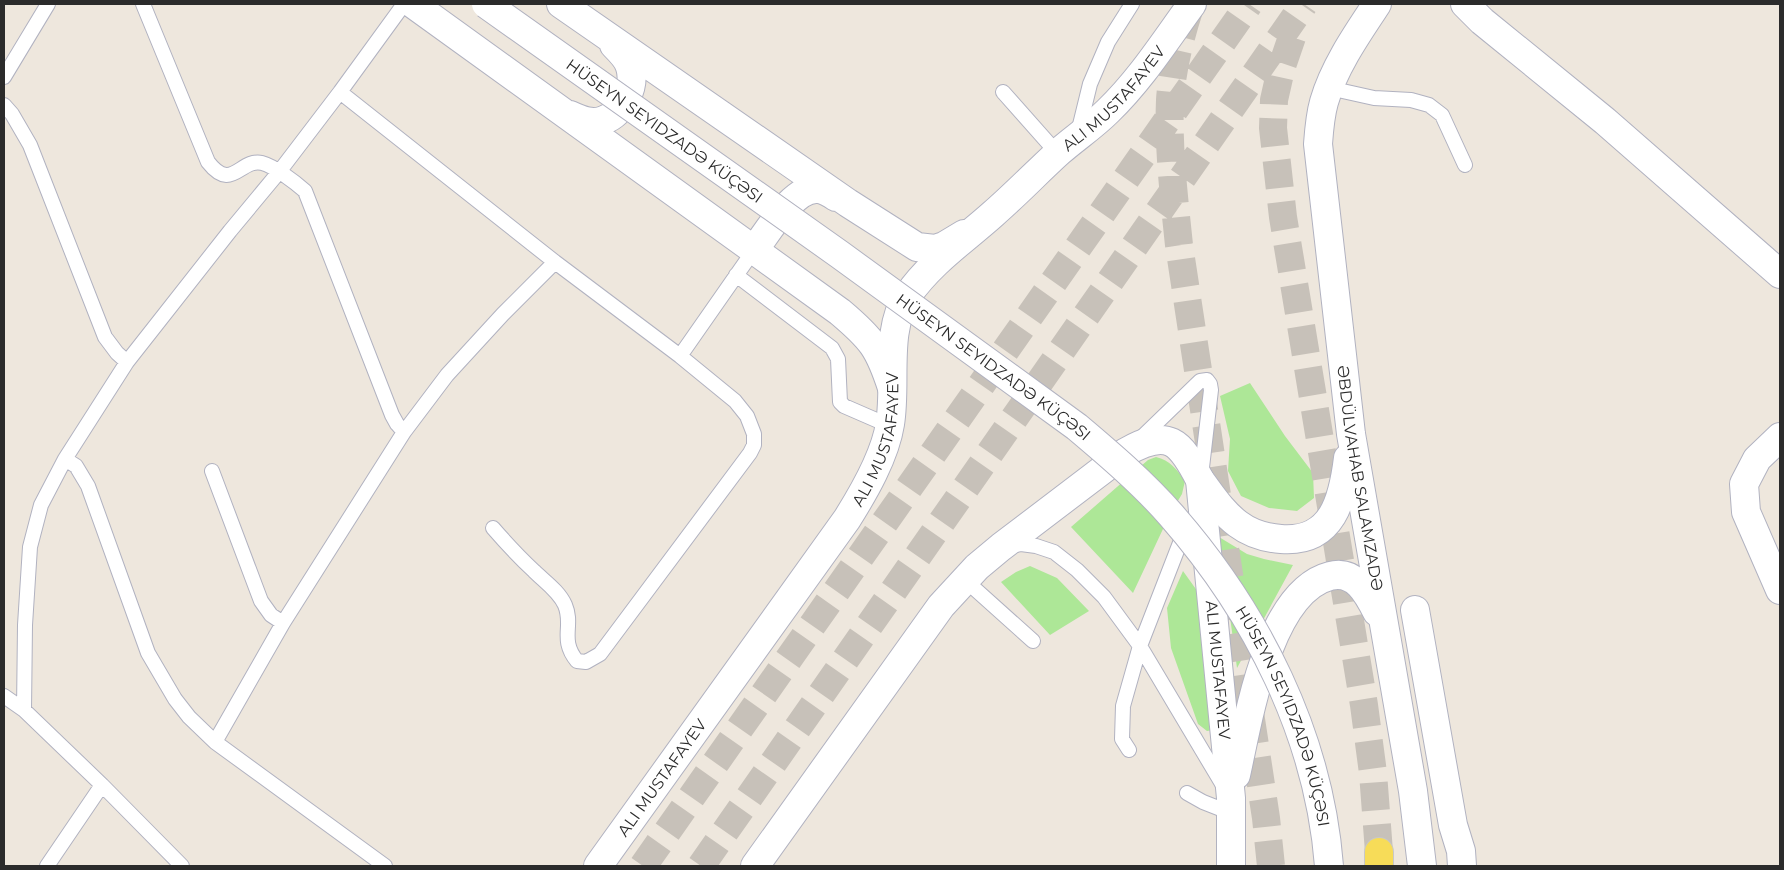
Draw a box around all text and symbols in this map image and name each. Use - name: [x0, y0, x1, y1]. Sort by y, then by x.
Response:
- street label: ALI MUSTAFAYEV: [1058, 41, 1169, 155]
- street label: HÜSEYN SEYIDZADƏ KÜÇƏSI: [563, 55, 767, 207]
- street label: HÜSEYN SEYIDZADƏ KÜÇƏSI: [893, 289, 1095, 444]
- street label: ƏBDÜLVAHAB SALAMZADƏ: [1334, 364, 1388, 592]
- street label: ALI MUSTAFAYEV: [848, 371, 902, 509]
- street label: ALI MUSTAFAYEV: [1202, 599, 1235, 741]
- street label: HÜSEYN SEYIDZADƏ KÜÇƏSI: [1232, 602, 1334, 828]
- street label: ALI MUSTAFAYEV: [613, 714, 710, 840]

